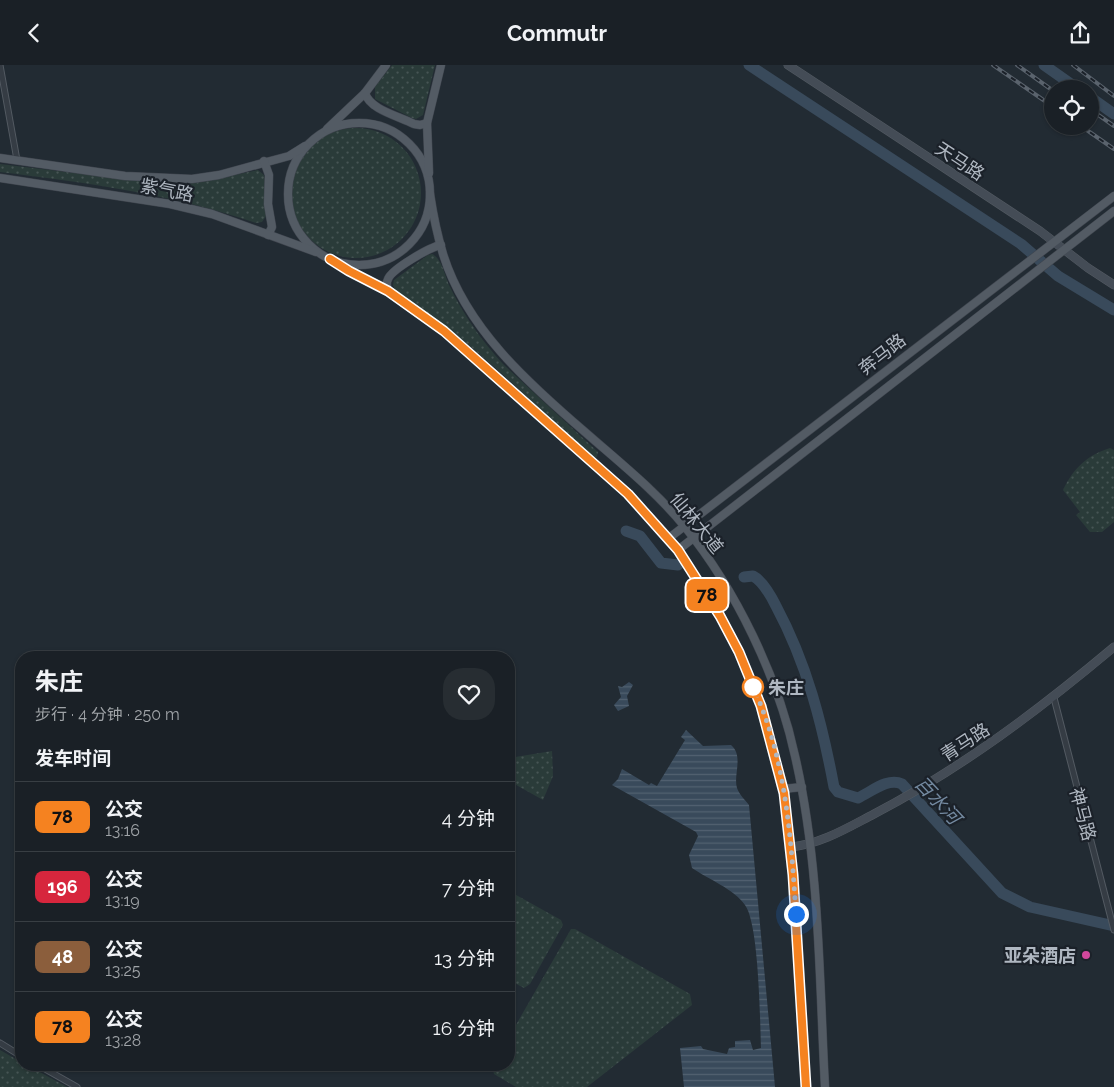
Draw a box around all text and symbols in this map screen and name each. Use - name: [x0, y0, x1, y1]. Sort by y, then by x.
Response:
- icon: back: [20, 19, 48, 47]
- icon: share: [1066, 19, 1094, 47]
- text: Commutr: [507, 20, 607, 46]
- map controls: [1044, 80, 1099, 135]
- button: locate: [1044, 80, 1099, 135]
- street label: 天马路: [932, 137, 988, 185]
- street label: 紫气路: [138, 175, 196, 205]
- street label: 奔马路: [854, 329, 910, 379]
- street label: 仙林大道: [666, 488, 728, 558]
- line badge: 78: [684, 579, 730, 611]
- text: 78: [697, 584, 717, 605]
- text: 朱庄: [35, 667, 83, 696]
- button: heart: [443, 668, 495, 720]
- marker: 朱庄: [742, 676, 764, 698]
- place label: 朱庄: [768, 677, 804, 698]
- text: 步行 · 4 分钟 · 250 m: [35, 705, 180, 724]
- street label: 青马路: [937, 718, 993, 766]
- text: 发车时间: [35, 747, 111, 769]
- water label: 百水河: [911, 772, 968, 831]
- street label: 神马路: [1066, 785, 1100, 843]
- text: 公交: [105, 798, 143, 820]
- text: 78: [52, 806, 73, 827]
- text: 4 分钟: [442, 807, 495, 829]
- text: 13:16: [105, 821, 140, 840]
- text: 公交: [105, 868, 143, 890]
- text: 196: [47, 876, 78, 897]
- text: 7 分钟: [442, 877, 495, 899]
- text: 13:19: [105, 891, 140, 910]
- your location: [784, 902, 809, 927]
- text: 公交: [105, 938, 143, 960]
- place label: 亚朵酒店: [1004, 945, 1076, 966]
- text: 48: [52, 946, 73, 967]
- text: 13 分钟: [434, 947, 495, 969]
- marker: 亚朵酒店: [1080, 949, 1092, 961]
- text: 13:25: [105, 961, 140, 980]
- text: 公交: [105, 1008, 143, 1030]
- text: 78: [52, 1016, 73, 1037]
- text: 16 分钟: [433, 1017, 495, 1039]
- text: 13:28: [105, 1031, 141, 1050]

